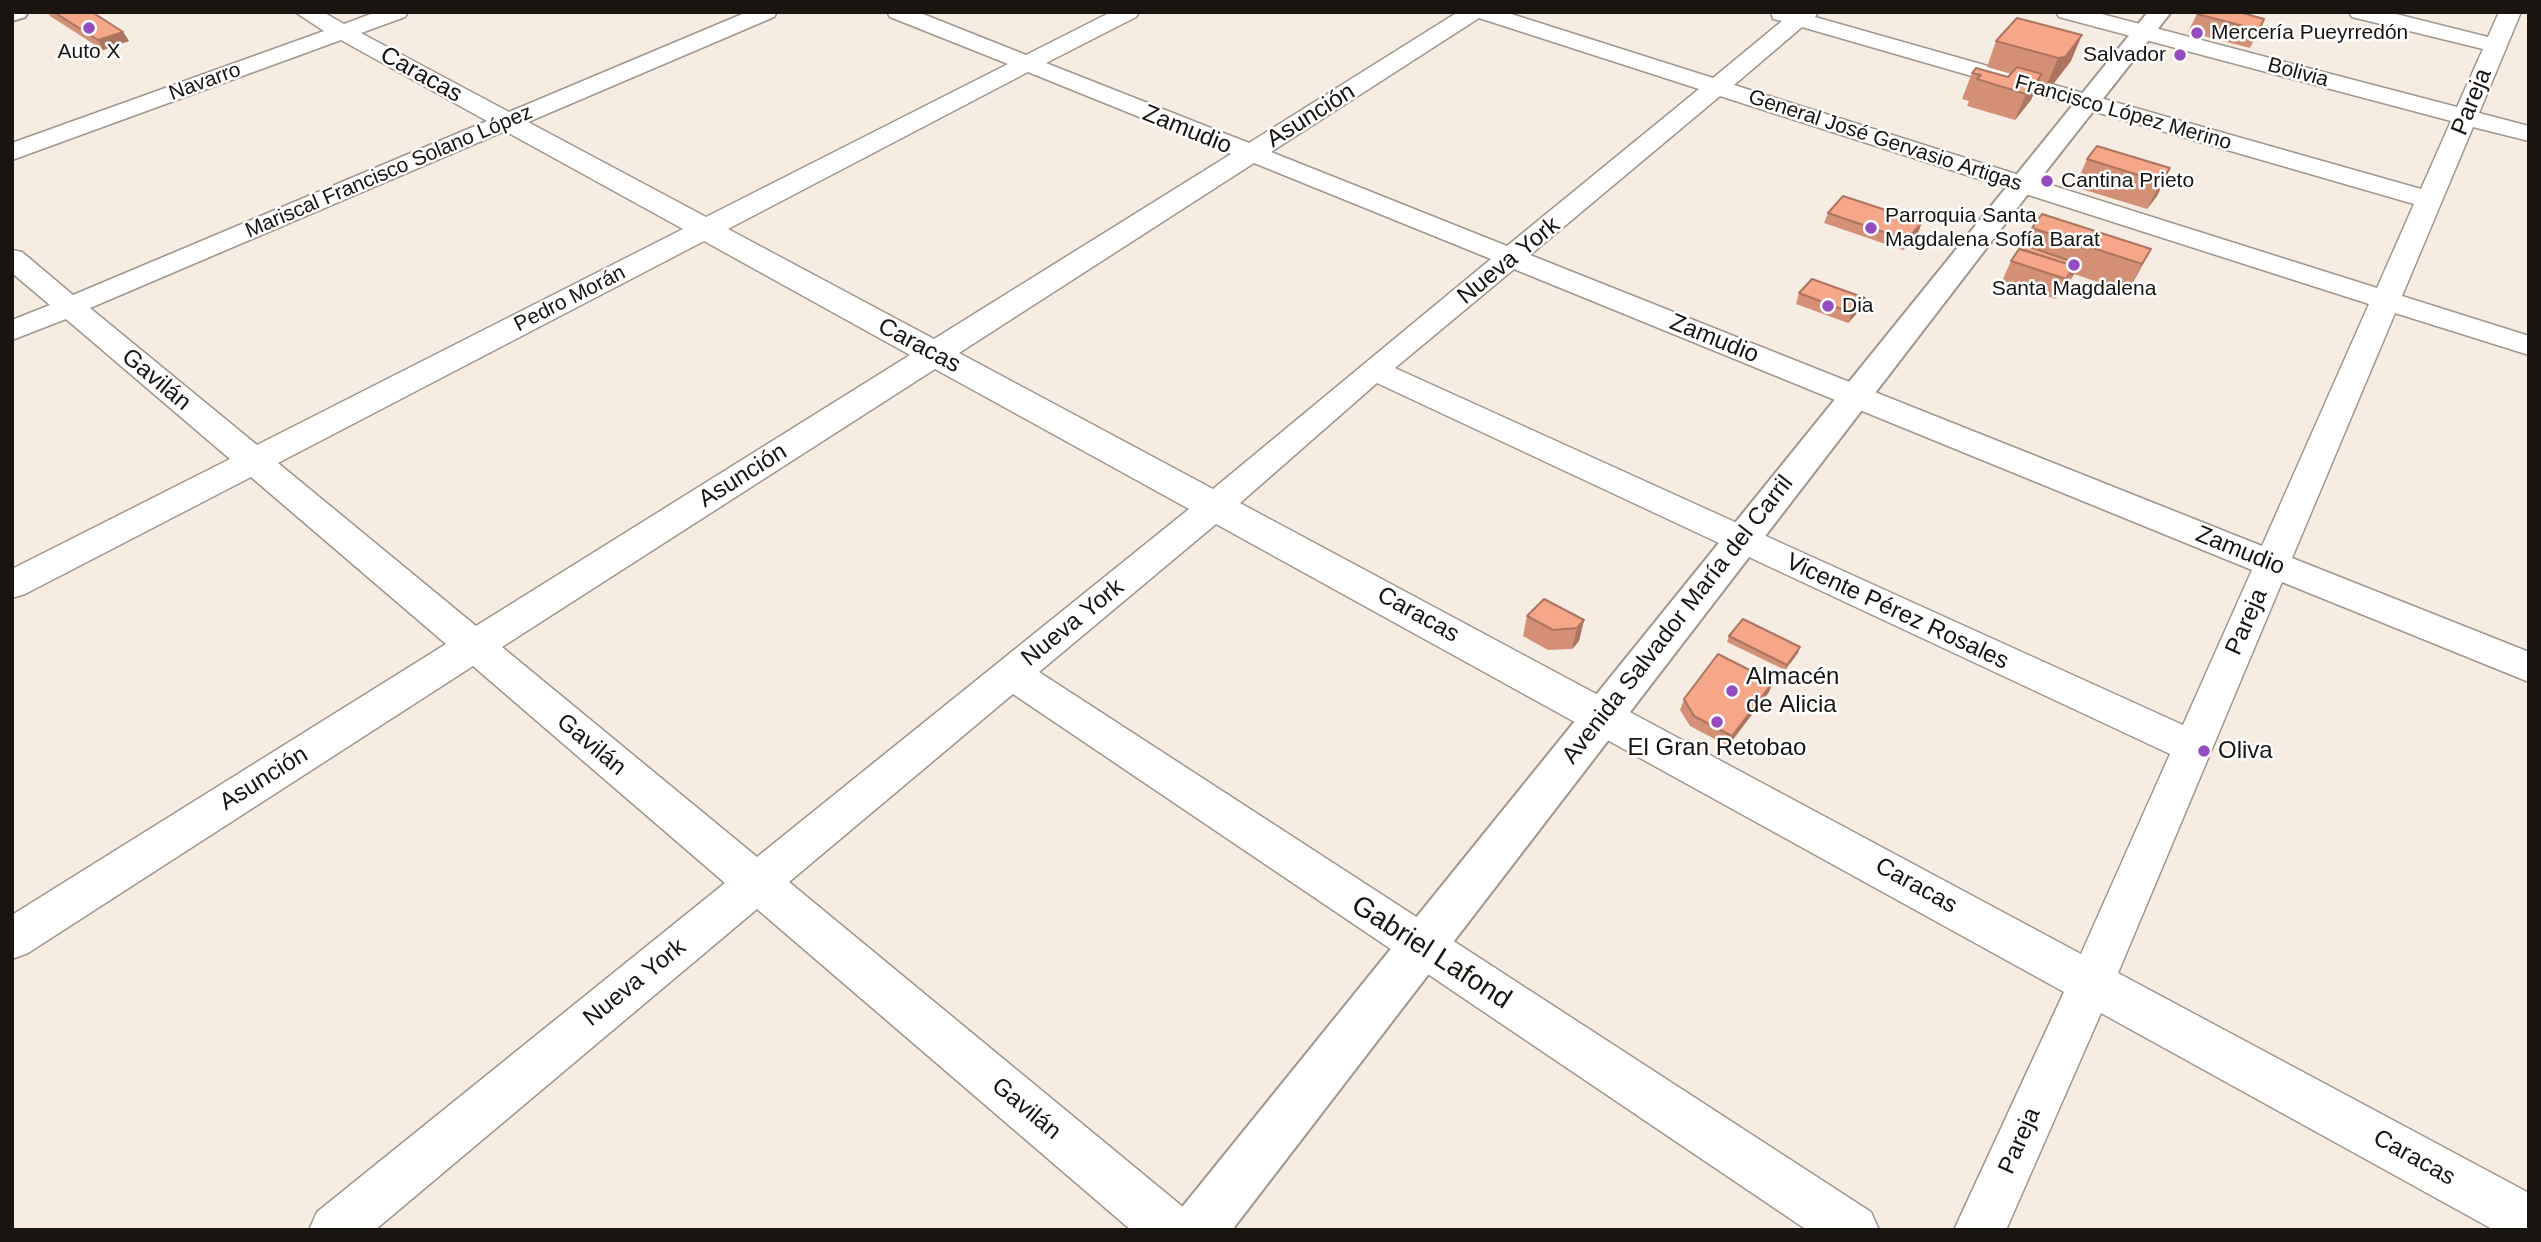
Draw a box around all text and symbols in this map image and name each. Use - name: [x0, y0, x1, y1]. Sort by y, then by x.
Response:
- marker: Auto X: [81, 20, 97, 36]
- place label: Mercería Pueyrredón: [2211, 20, 2408, 46]
- marker: Mercería Pueyrredón: [2189, 25, 2205, 41]
- place label: Auto X: [57, 39, 121, 65]
- street label: Caracas: [375, 41, 467, 109]
- place label: Salvador: [2083, 42, 2166, 68]
- marker: Salvador: [2172, 47, 2188, 63]
- street label: Bolivia: [2265, 53, 2331, 93]
- street label: Navarro: [166, 57, 244, 107]
- street label: Pareja: [2446, 64, 2498, 140]
- street label: Francisco López Merino: [2012, 70, 2234, 156]
- street label: Asunción: [1262, 78, 1360, 154]
- street label: General José Gervasio Artigas: [1745, 85, 2025, 197]
- street label: Zamudio: [1138, 99, 1236, 161]
- street label: Mariscal Francisco Solano López: [242, 100, 536, 244]
- place label: Cantina Prieto: [2061, 168, 2194, 194]
- marker: Cantina Prieto: [2039, 173, 2055, 189]
- place label: Parroquia Santa Magdalena Sofía Barat: [1885, 203, 2100, 253]
- street label: Nueva York: [1452, 211, 1566, 311]
- marker: Parroquia Santa Magdalena Sofía Barat: [1863, 220, 1879, 236]
- marker: Santa Magdalena: [2066, 257, 2082, 273]
- street label: Pedro Morán: [510, 260, 630, 338]
- place label: Santa Magdalena: [1992, 276, 2156, 302]
- place label: Dia: [1842, 293, 1874, 319]
- marker: Dia: [1820, 298, 1836, 314]
- street label: Zamudio: [1665, 308, 1763, 370]
- street label: Caracas: [873, 312, 965, 380]
- street label: Gavilán: [116, 343, 196, 417]
- street label: Asunción: [694, 438, 792, 514]
- street label: Avenida Salvador María del Carril: [1556, 470, 1800, 770]
- street label: Zamudio: [2191, 520, 2289, 582]
- street label: Vicente Pérez Rosales: [1781, 548, 2013, 676]
- street label: Nueva York: [1016, 573, 1130, 673]
- street label: Caracas: [1372, 581, 1464, 649]
- street label: Pareja: [2220, 584, 2274, 660]
- place label: Almacén de Alicia: [1746, 663, 1839, 719]
- marker: Almacén de Alicia: [1724, 683, 1740, 699]
- street label: Gavilán: [551, 708, 631, 782]
- marker: El Gran Retobao: [1709, 714, 1725, 730]
- place label: El Gran Retobao: [1628, 734, 1806, 762]
- place label: Oliva: [2218, 737, 2273, 765]
- street label: Asunción: [215, 741, 313, 817]
- marker: Oliva: [2196, 743, 2212, 759]
- street label: Caracas: [1870, 852, 1962, 920]
- street label: Gabriel Lafond: [1345, 889, 1517, 1017]
- street label: Nueva York: [578, 933, 692, 1033]
- street label: Gavilán: [986, 1072, 1066, 1146]
- street label: Pareja: [1993, 1103, 2047, 1179]
- street label: Caracas: [2368, 1124, 2460, 1192]

